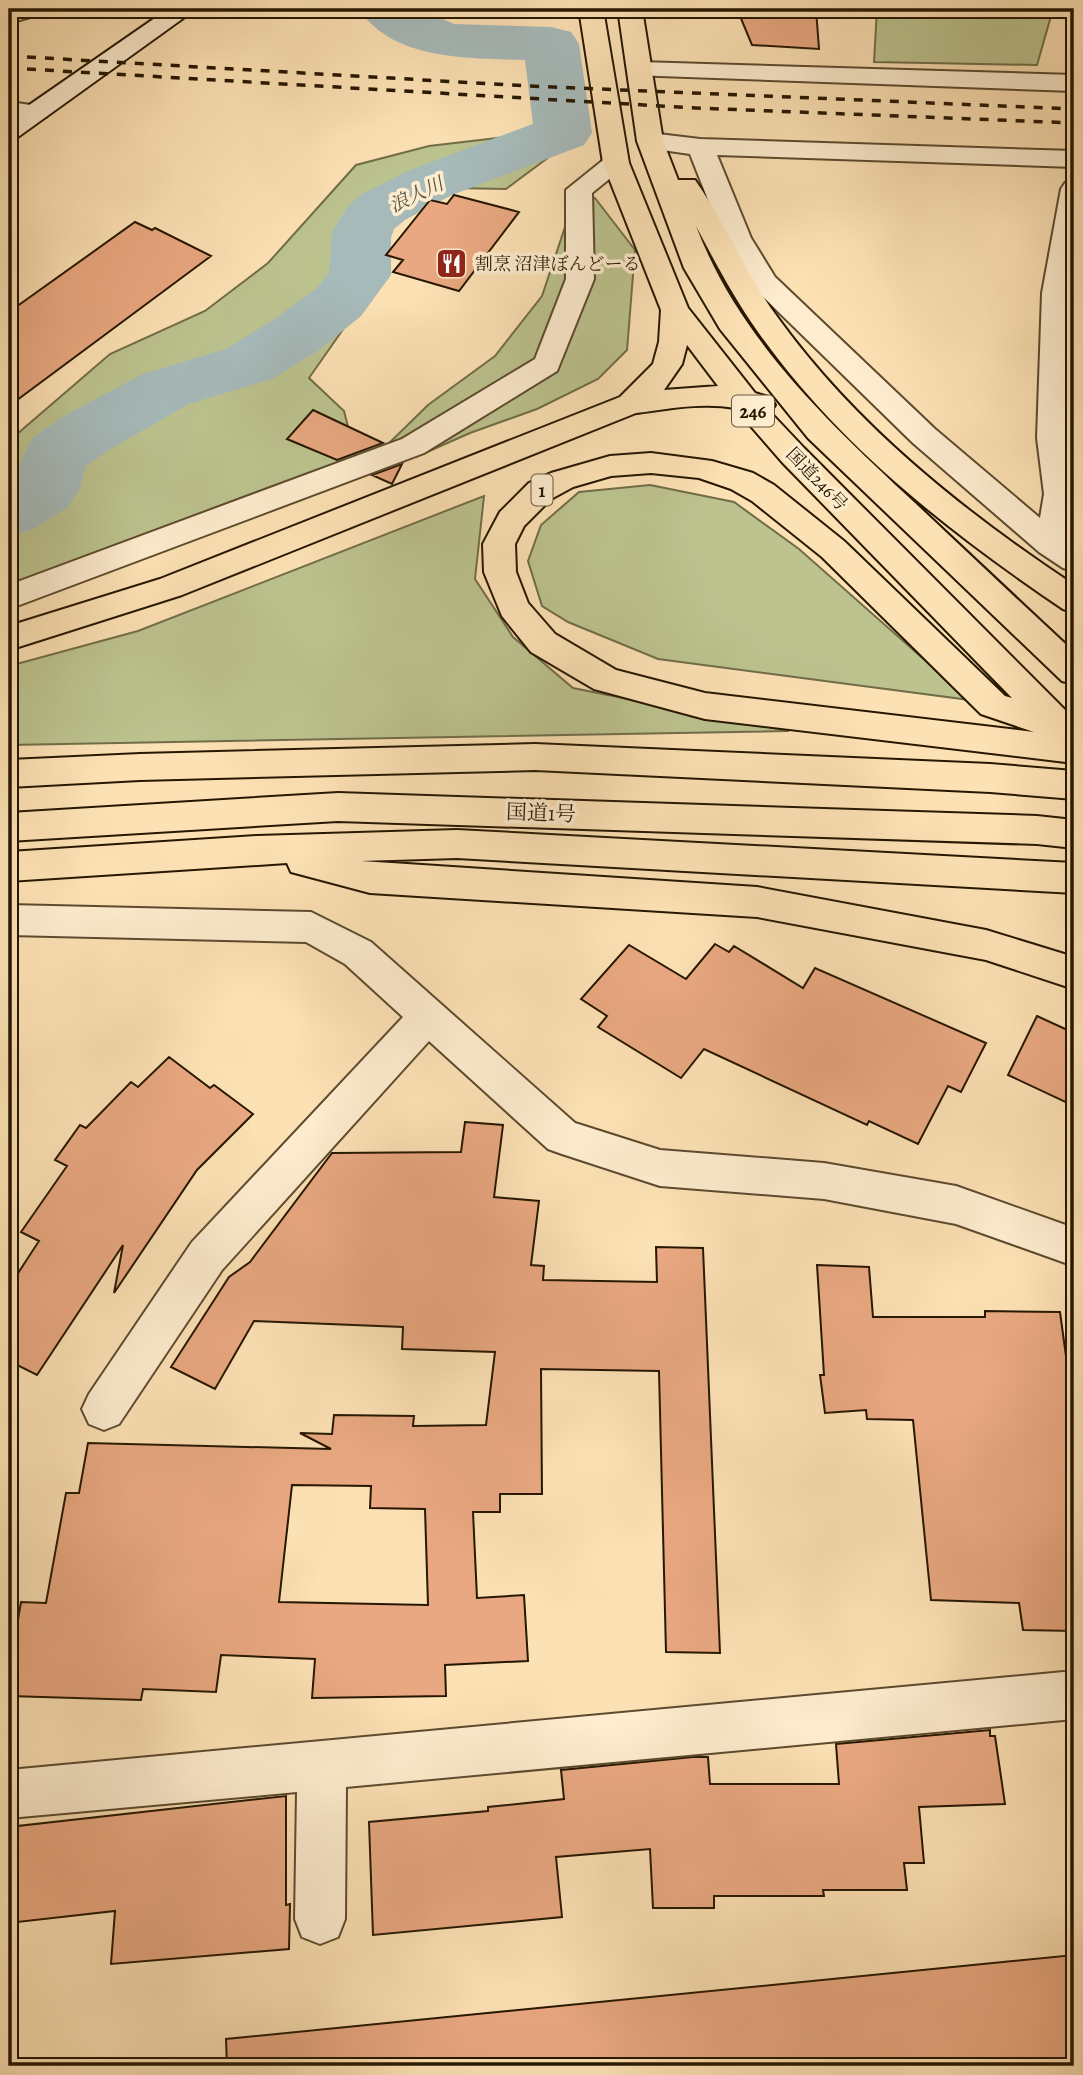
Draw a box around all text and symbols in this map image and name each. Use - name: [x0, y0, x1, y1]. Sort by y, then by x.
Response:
- water label: 浪人川: [385, 170, 450, 219]
- restaurant icon: 割烹 沼津ぼんどーる: [435, 247, 469, 281]
- place label: 割烹 沼津ぼんどーる: [475, 252, 641, 276]
- road number: 246: [732, 396, 774, 426]
- street label: 国道246号: [781, 442, 853, 516]
- road number: 1: [532, 475, 552, 505]
- street label: 国道1号: [505, 798, 577, 828]

